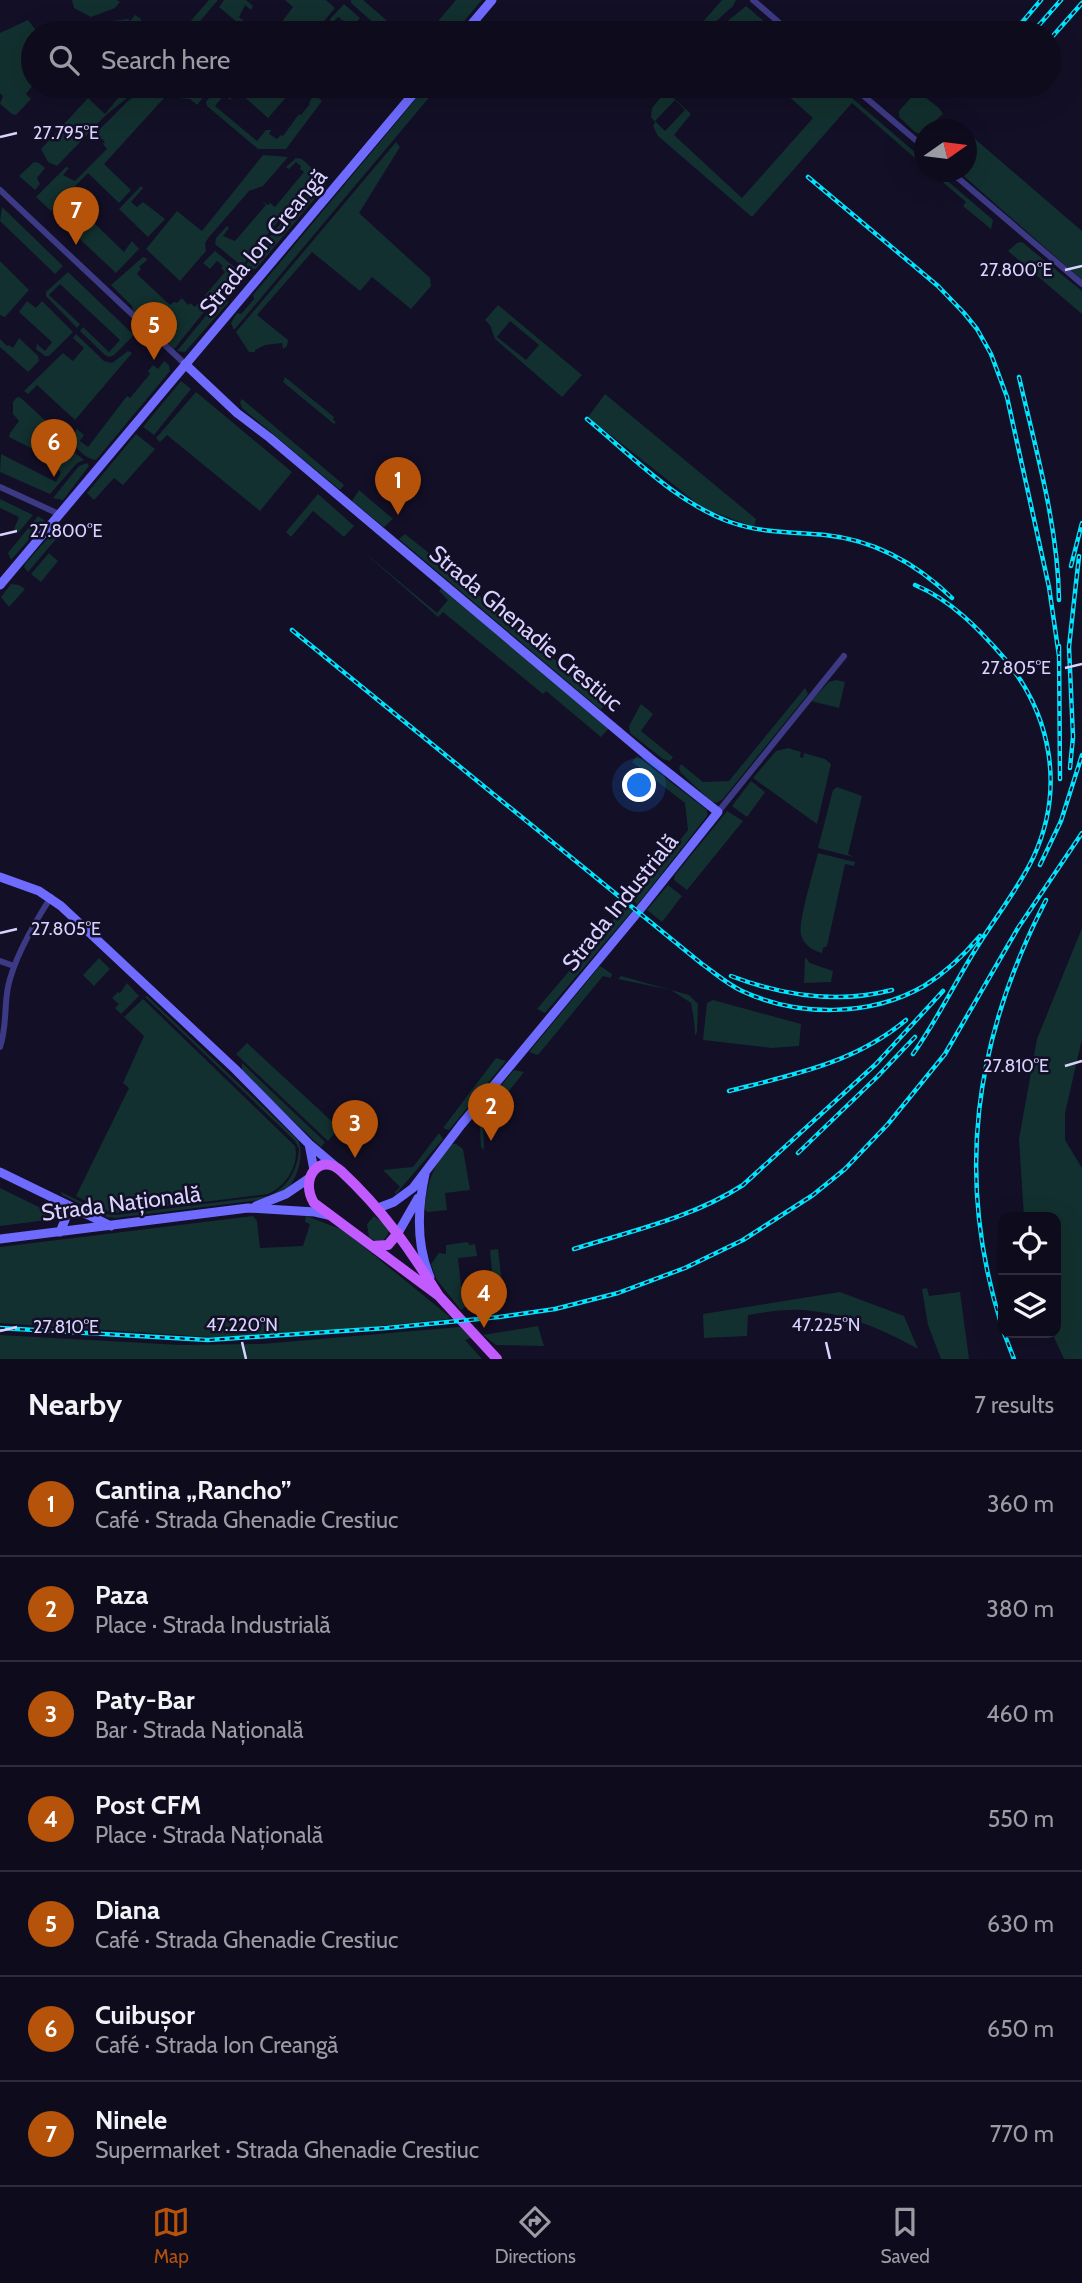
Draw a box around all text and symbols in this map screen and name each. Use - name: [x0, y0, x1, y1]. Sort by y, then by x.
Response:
- search box: [21, 21, 1061, 98]
- icon: search: [45, 41, 83, 79]
- text: Search here: [101, 44, 230, 76]
- north arrow: [914, 119, 977, 182]
- text: 27.795°E: [33, 122, 99, 144]
- street label: Strada Ion Creangă: [193, 163, 333, 321]
- pin: 7: [53, 187, 99, 245]
- text: 27.800°E: [980, 259, 1052, 281]
- pin: 5: [131, 302, 177, 360]
- pin: 6: [31, 419, 77, 477]
- pin: 1: [375, 457, 421, 515]
- text: 27.800°E: [30, 520, 102, 542]
- street label: Strada Ghenadie Crestiuc: [424, 539, 628, 717]
- text: 27.805°E: [981, 657, 1051, 679]
- your location: [622, 768, 656, 802]
- street label: Strada Industrială: [556, 828, 684, 976]
- text: 27.805°E: [31, 918, 101, 940]
- text: 27.810°E: [983, 1055, 1049, 1077]
- pin: 2: [468, 1083, 514, 1141]
- pin: 3: [332, 1100, 378, 1158]
- street label: Strada Națională: [40, 1179, 203, 1228]
- map controls: [998, 1212, 1061, 1338]
- button: locate: [998, 1212, 1061, 1275]
- pin: 4: [461, 1270, 507, 1328]
- button: layers: [998, 1275, 1061, 1338]
- text: 47.220°N: [206, 1314, 278, 1336]
- text: 47.225°N: [791, 1314, 861, 1336]
- text: 27.810°E: [33, 1316, 99, 1338]
- text: Nearby: [28, 1386, 122, 1423]
- text: 7 results: [974, 1391, 1054, 1419]
- text: Cantina „Rancho”: [95, 1474, 292, 1506]
- text: 1: [47, 1490, 55, 1518]
- text: 360 m: [987, 1490, 1054, 1518]
- text: Café · Strada Ghenadie Crestiuc: [95, 1506, 398, 1534]
- text: Paza: [95, 1579, 148, 1611]
- text: 2: [45, 1595, 57, 1623]
- text: 380 m: [986, 1595, 1054, 1623]
- text: Place · Strada Industrială: [95, 1611, 331, 1639]
- text: Paty-Bar: [95, 1684, 194, 1716]
- text: 3: [45, 1700, 57, 1728]
- text: 460 m: [986, 1700, 1054, 1728]
- text: Bar · Strada Națională: [95, 1716, 303, 1744]
- text: Post CFM: [95, 1789, 202, 1821]
- text: 4: [44, 1805, 58, 1833]
- text: 550 m: [988, 1805, 1054, 1833]
- text: Place · Strada Națională: [95, 1821, 323, 1849]
- text: Diana: [95, 1894, 160, 1926]
- text: 5: [45, 1910, 57, 1938]
- text: 630 m: [987, 1910, 1054, 1938]
- text: Café · Strada Ghenadie Crestiuc: [95, 1926, 398, 1954]
- text: Cuibușor: [95, 1999, 195, 2031]
- text: 6: [45, 2015, 57, 2043]
- text: 650 m: [987, 2015, 1054, 2043]
- text: Café · Strada Ion Creangă: [95, 2031, 338, 2059]
- text: Ninele: [95, 2104, 167, 2136]
- text: 7: [45, 2120, 57, 2148]
- text: 770 m: [990, 2120, 1054, 2148]
- text: Supermarket · Strada Ghenadie Crestiuc: [95, 2136, 479, 2164]
- tab: Map: [152, 2203, 190, 2268]
- tab: Directions: [495, 2203, 576, 2268]
- tab: Saved: [880, 2203, 930, 2268]

